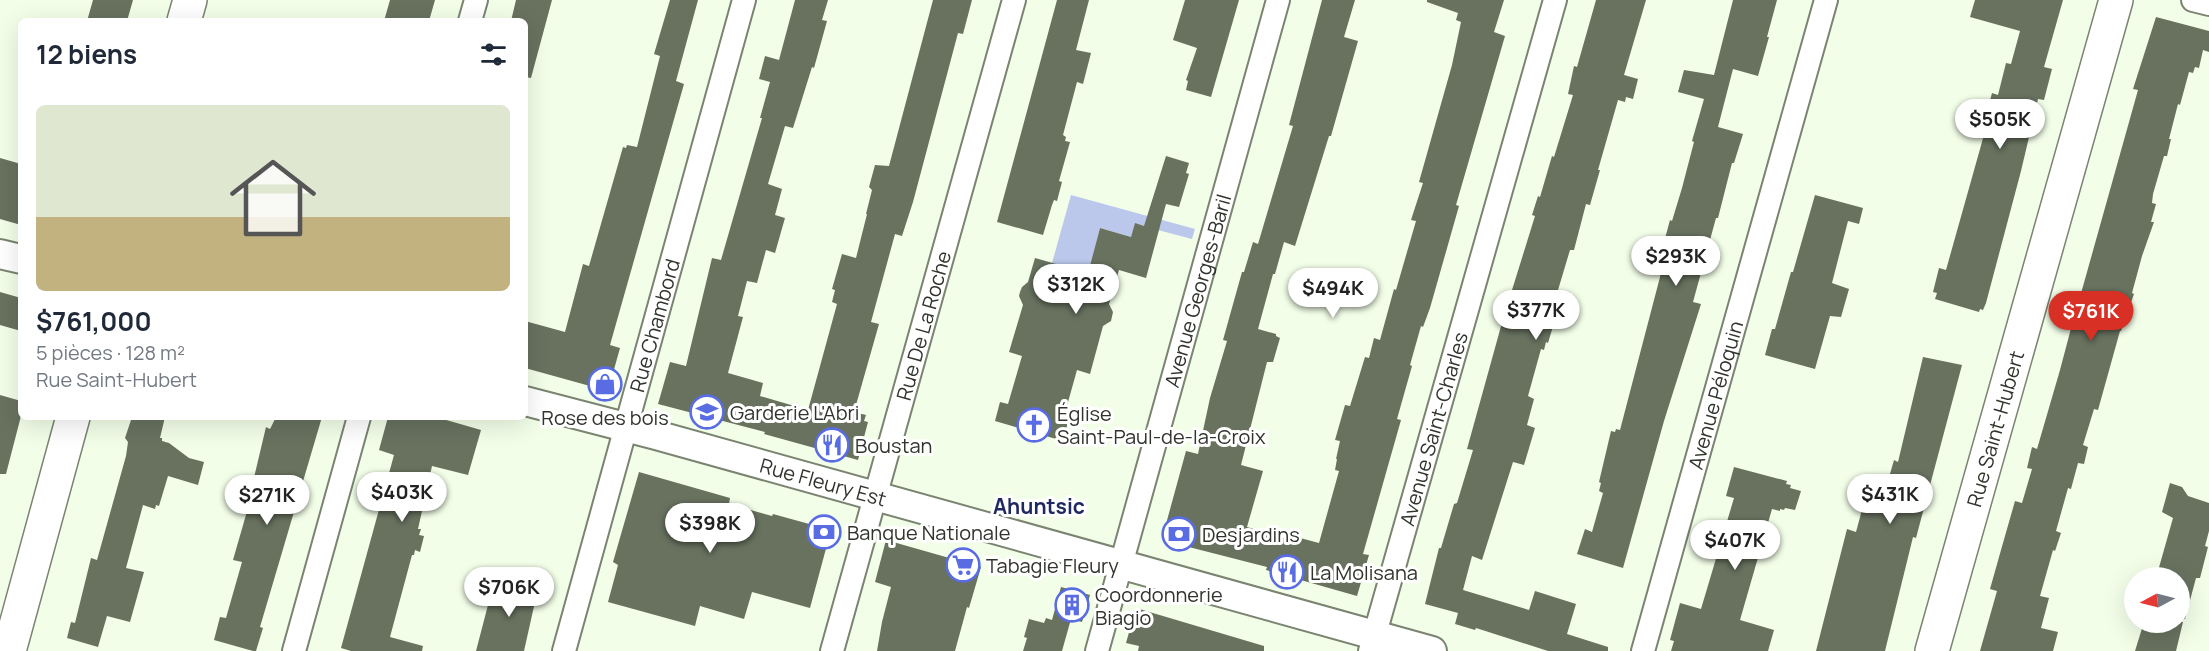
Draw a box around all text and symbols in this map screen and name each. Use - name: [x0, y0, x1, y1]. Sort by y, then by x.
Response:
- text: 12 biens: [36, 36, 137, 72]
- icon: filters: [477, 38, 510, 71]
- pin: $505K: [1958, 99, 2042, 150]
- text: $505K: [1969, 105, 2031, 132]
- icon: home: [219, 144, 327, 252]
- street label: Avenue Georges-Baril: [1157, 191, 1237, 390]
- pin: $293K: [1634, 236, 1718, 287]
- text: $293K: [1645, 242, 1707, 269]
- street label: Rue De La Roche: [889, 248, 957, 403]
- street label: Rue Chambord: [623, 256, 685, 395]
- pin: $312K: [1034, 264, 1118, 315]
- pin: $494K: [1291, 268, 1375, 319]
- text: $312K: [1047, 270, 1105, 297]
- text: $494K: [1302, 274, 1364, 301]
- pin: $377K: [1494, 290, 1578, 341]
- pin: $761K: [2049, 291, 2133, 342]
- text: $377K: [1507, 296, 1565, 323]
- text: $761K: [2062, 297, 2120, 324]
- text: $761,000: [36, 303, 152, 339]
- street label: Avenue Péloquin: [1681, 318, 1749, 472]
- street label: Avenue Saint-Charles: [1393, 329, 1474, 529]
- text: 5 pièces · 128 m²: [36, 339, 185, 366]
- street label: Rue Saint-Hubert: [1960, 348, 2030, 510]
- text: Rue Saint-Hubert: [36, 366, 197, 393]
- shop icon: Rose des bois: [587, 366, 623, 402]
- school or university icon: Garderie L'Abri: [689, 394, 725, 430]
- place label: Garderie L'Abri: [730, 399, 859, 426]
- place label: Église Saint-Paul-de-la-Croix: [1057, 400, 1266, 450]
- place label: Rose des bois: [541, 404, 669, 431]
- church icon: Église Saint-Paul-de-la-Croix: [1016, 407, 1052, 443]
- restaurant icon: Boustan: [814, 427, 850, 463]
- place label: Boustan: [855, 432, 932, 459]
- street label: Rue Fleury Est: [757, 451, 890, 512]
- pin: $403K: [360, 472, 444, 523]
- pin: $431K: [1848, 474, 1932, 525]
- pin: $271K: [225, 475, 309, 526]
- text: $403K: [371, 478, 433, 505]
- text: $431K: [1861, 480, 1919, 507]
- text: $271K: [239, 481, 295, 508]
- district label: Ahuntsic: [993, 492, 1085, 520]
- pin: $398K: [668, 503, 752, 554]
- text: $398K: [679, 509, 741, 536]
- bank icon: Banque Nationale: [806, 514, 842, 550]
- bank icon: Desjardins: [1161, 516, 1197, 552]
- place label: Banque Nationale: [847, 519, 1010, 546]
- pin: $407K: [1693, 520, 1777, 571]
- place label: Desjardins: [1202, 521, 1300, 548]
- text: $407K: [1704, 526, 1766, 553]
- supermarket icon: Tabagie Fleury: [945, 547, 981, 583]
- place label: Tabagie Fleury: [986, 552, 1119, 579]
- restaurant icon: La Molisana: [1269, 554, 1305, 590]
- place label: La Molisana: [1310, 559, 1418, 586]
- pin: $706K: [467, 567, 551, 618]
- north arrow: [2124, 567, 2190, 633]
- map controls: [2124, 567, 2190, 633]
- text: $706K: [478, 573, 540, 600]
- place label: Coordonnerie Biagio: [1095, 581, 1223, 631]
- building icon: Coordonnerie Biagio: [1054, 587, 1090, 623]

